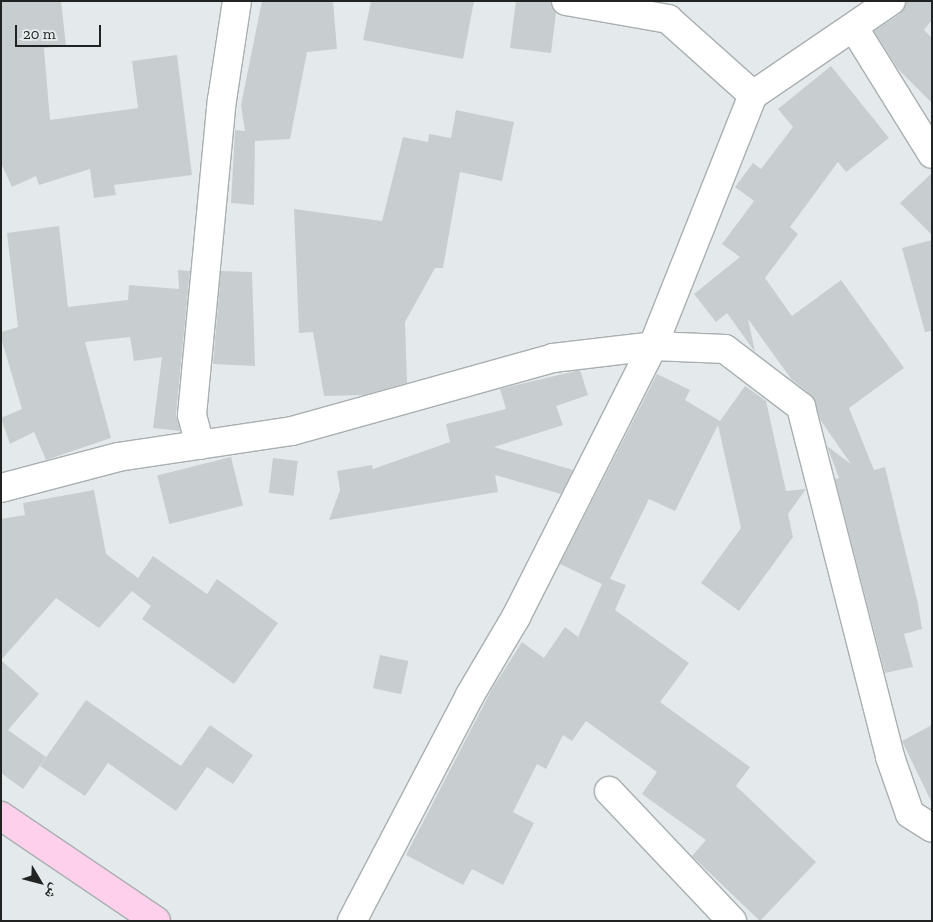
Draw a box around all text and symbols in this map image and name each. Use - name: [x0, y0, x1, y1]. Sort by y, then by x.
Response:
- scale bar: [18, 15, 104, 47]
- text: 20 m: [23, 25, 56, 43]
- north arrow: [15, 857, 65, 907]
- text: ش: [41, 880, 64, 902]

